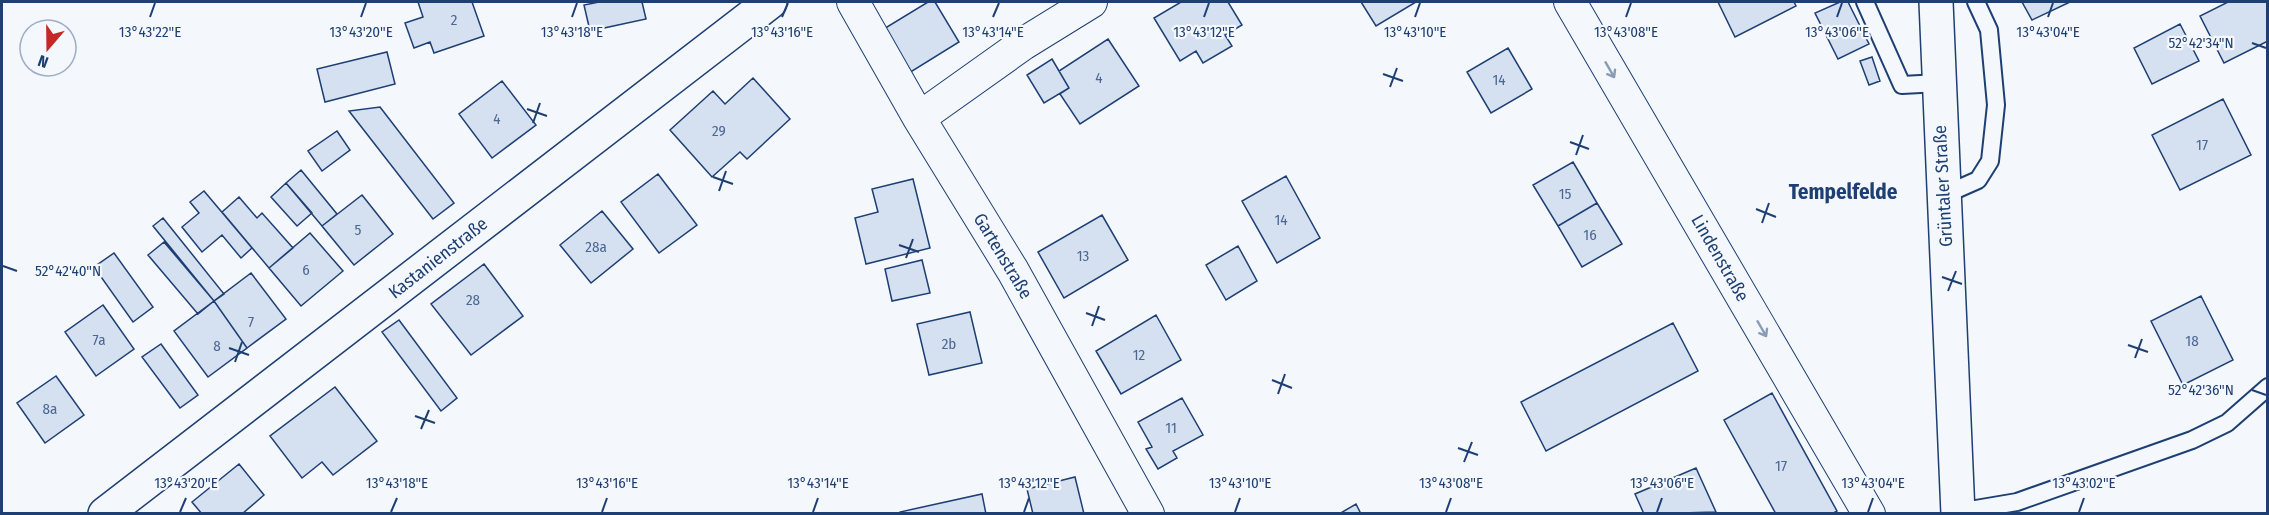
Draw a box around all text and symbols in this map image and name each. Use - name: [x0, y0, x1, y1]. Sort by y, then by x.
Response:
- house number: 2: [451, 11, 458, 29]
- north arrow: [18, 18, 78, 78]
- text: 13°43'22"E: [119, 23, 181, 41]
- text: 13°43'20"E: [329, 23, 393, 41]
- text: 13°43'18"E: [541, 23, 603, 41]
- text: 13°43'16"E: [751, 23, 813, 41]
- text: 13°43'14"E: [962, 23, 1024, 41]
- text: 13°43'12"E: [1173, 23, 1235, 41]
- text: 13°43'10"E: [1384, 23, 1446, 41]
- text: 13°43'08"E: [1594, 23, 1658, 41]
- text: 13°43'06"E: [1805, 23, 1869, 41]
- text: 13°43'04"E: [2016, 23, 2080, 41]
- text: 52°42'34"N: [2168, 34, 2234, 52]
- text: N: [35, 51, 51, 72]
- one-way arrow: [1605, 61, 1617, 78]
- house number: 4: [1095, 69, 1103, 87]
- house number: 14: [1492, 71, 1506, 89]
- house number: 4: [493, 110, 501, 128]
- house number: 29: [712, 122, 726, 140]
- street label: Grüntaler Straße: [1929, 124, 1957, 247]
- house number: 17: [2196, 136, 2208, 154]
- district label: Tempelfelde: [1789, 179, 1898, 205]
- house number: 15: [1559, 185, 1571, 203]
- street label: Gartenstraße: [969, 209, 1037, 303]
- house number: 14: [1274, 211, 1288, 229]
- street label: Lindenstraße: [1686, 211, 1754, 305]
- street label: Kastanienstraße: [384, 213, 492, 303]
- house number: 5: [355, 221, 362, 239]
- house number: 16: [1583, 226, 1597, 244]
- house number: 28a: [585, 238, 607, 256]
- house number: 13: [1077, 247, 1090, 265]
- house number: 6: [302, 261, 310, 279]
- text: 52°42'40"N: [35, 262, 101, 280]
- house number: 28: [466, 291, 480, 309]
- house number: 7: [248, 313, 254, 331]
- one-way arrow: [1756, 320, 1768, 337]
- house number: 7a: [93, 331, 105, 349]
- house number: 18: [2185, 332, 2199, 350]
- house number: 2b: [942, 335, 956, 353]
- house number: 8: [213, 337, 221, 355]
- house number: 12: [1133, 346, 1146, 364]
- text: 52°42'36"N: [2168, 381, 2234, 399]
- house number: 8a: [43, 400, 57, 418]
- house number: 11: [1165, 419, 1177, 437]
- house number: 17: [1775, 457, 1787, 475]
- text: 13°43'20"E: [154, 474, 218, 492]
- text: 13°43'18"E: [366, 474, 428, 492]
- text: 13°43'16"E: [576, 474, 638, 492]
- text: 13°43'14"E: [787, 474, 849, 492]
- text: 13°43'12"E: [998, 474, 1060, 492]
- text: 13°43'10"E: [1209, 474, 1271, 492]
- text: 13°43'08"E: [1419, 474, 1483, 492]
- text: 13°43'06"E: [1630, 474, 1694, 492]
- text: 13°43'04"E: [1841, 474, 1905, 492]
- text: 13°43'02"E: [2052, 474, 2116, 492]

